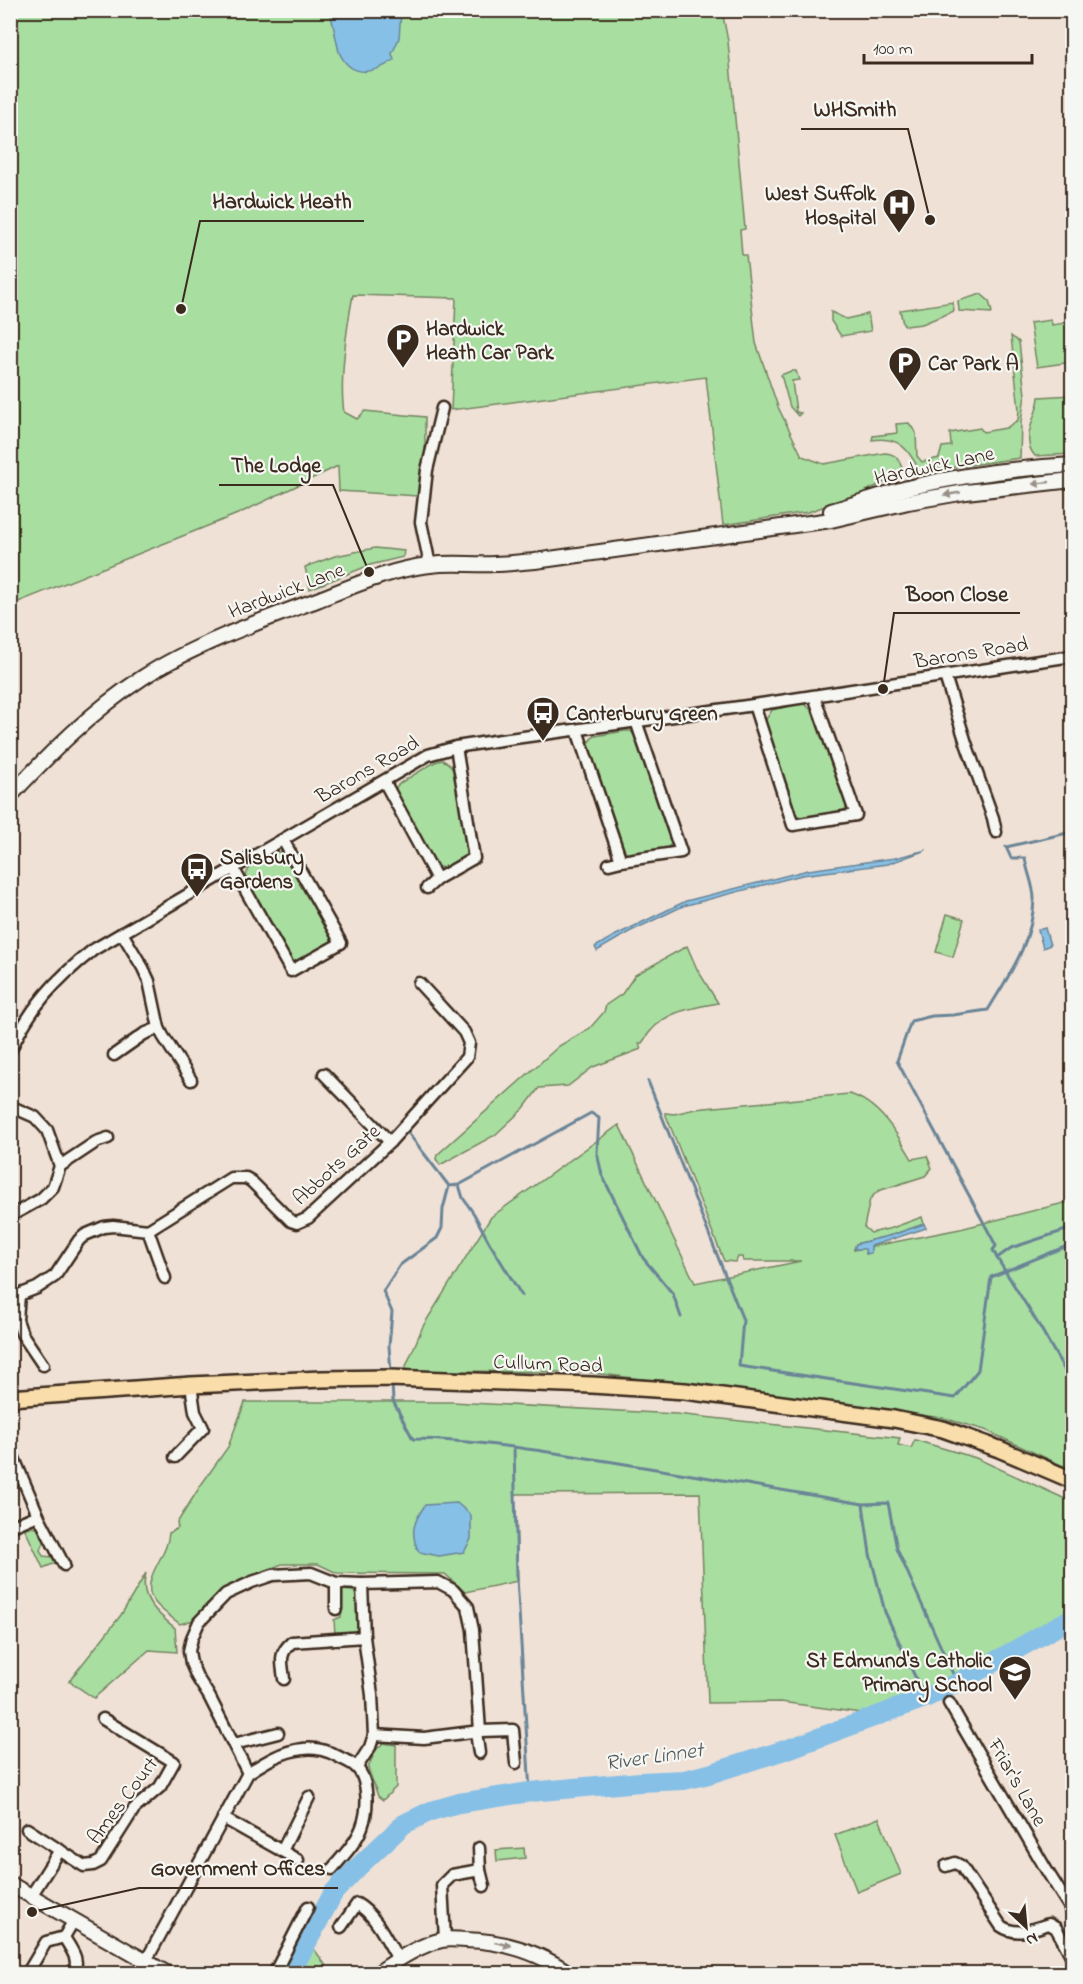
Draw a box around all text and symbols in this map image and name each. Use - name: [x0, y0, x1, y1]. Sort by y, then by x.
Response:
- scale bar: [864, 27, 1032, 65]
- text: 100 m: [873, 37, 913, 63]
- callout: WHSmith: [801, 89, 908, 129]
- text: WHSmith: [814, 95, 896, 127]
- place label: West Suffolk Hospital: [765, 180, 877, 234]
- callout: Hardwick Heath: [200, 181, 364, 221]
- text: Hardwick Heath: [212, 187, 352, 219]
- hospital icon: West Suffolk Hospital: [881, 187, 917, 234]
- place label: Hardwick Heath Car Park: [426, 315, 555, 369]
- parking icon: Hardwick Heath Car Park: [385, 322, 421, 369]
- parking icon: Car Park A: [887, 345, 923, 392]
- place label: Car Park A: [928, 350, 1019, 380]
- street label: Hardwick Lane: [872, 439, 998, 494]
- callout: The Lodge: [219, 445, 333, 485]
- text: The Lodge: [231, 451, 322, 484]
- one-way arrow: [1032, 478, 1051, 488]
- one-way arrow: [943, 490, 962, 499]
- street label: Hardwick Lane: [224, 556, 350, 628]
- callout: Boon Close: [894, 573, 1020, 613]
- text: Boon Close: [905, 580, 1009, 612]
- street label: Barons Road: [911, 630, 1031, 678]
- bus stop icon: Canterbury Green: [525, 695, 561, 742]
- place label: Canterbury Green: [566, 700, 718, 732]
- street label: Barons Road: [310, 729, 425, 813]
- place label: Salisbury Gardens: [220, 844, 304, 898]
- bus stop icon: Salisbury Gardens: [179, 851, 215, 898]
- street label: Abbots Gate: [287, 1117, 388, 1213]
- street label: Cullum Road: [493, 1348, 603, 1382]
- place label: St Edmund's Catholic Primary School: [806, 1647, 993, 1703]
- school or university icon: St Edmund's Catholic Primary School: [997, 1654, 1033, 1701]
- street label: Friar's Lane: [979, 1733, 1054, 1833]
- water label: River Linnet: [603, 1735, 708, 1781]
- street label: Ames Court: [81, 1751, 166, 1851]
- callout: Government Offices: [139, 1848, 338, 1888]
- text: Government Offices: [151, 1854, 325, 1886]
- north arrow: [996, 1897, 1056, 1957]
- text: N: [1021, 1926, 1042, 1952]
- one-way arrow: [493, 1940, 512, 1950]

